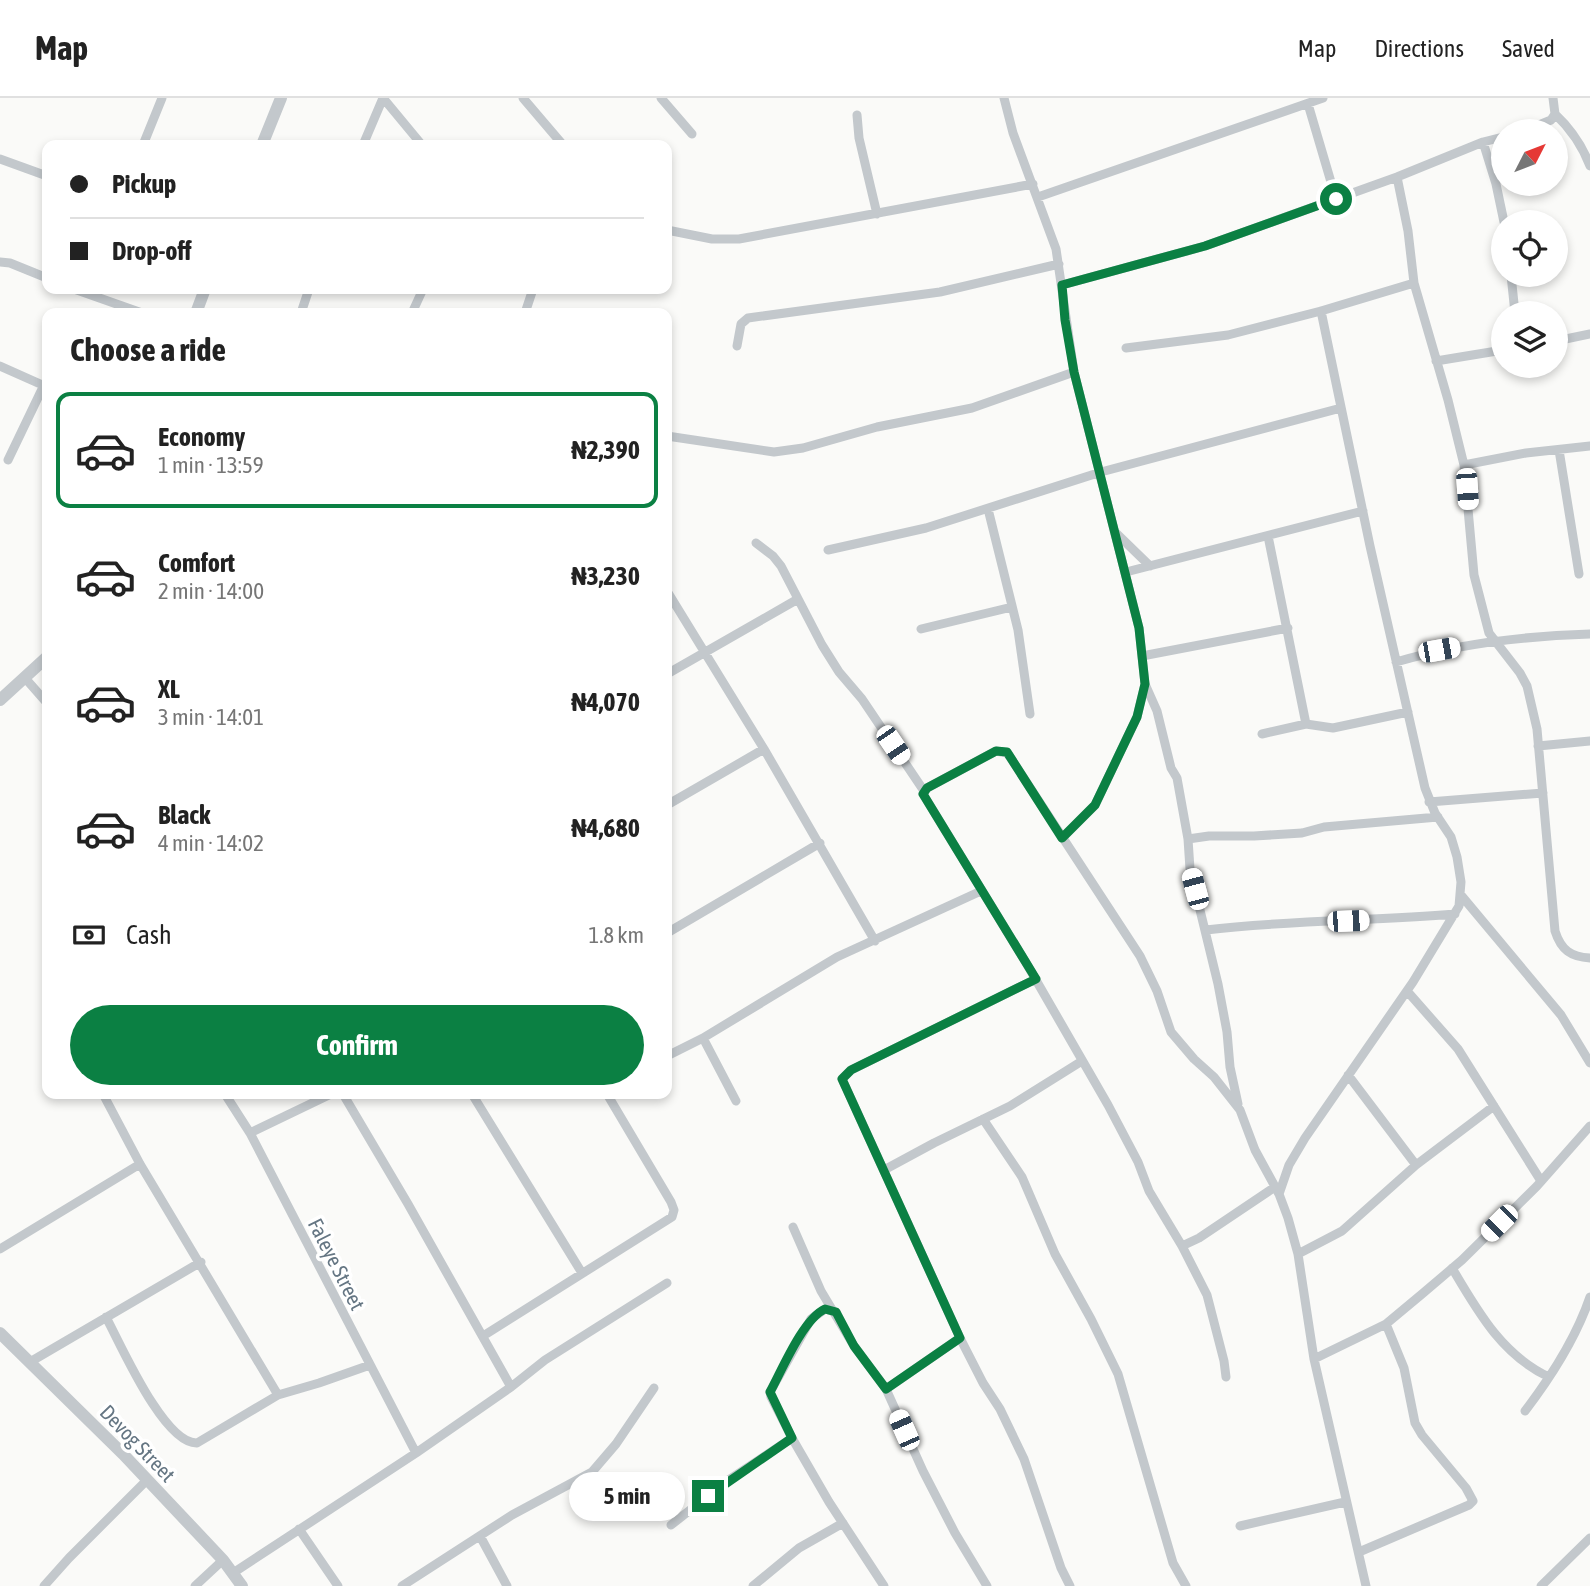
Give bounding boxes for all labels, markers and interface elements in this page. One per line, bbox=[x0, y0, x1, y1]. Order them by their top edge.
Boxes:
text: Map bbox=[35, 29, 88, 67]
text: Map bbox=[1298, 35, 1336, 62]
text: Directions bbox=[1374, 35, 1464, 62]
text: Saved bbox=[1502, 35, 1555, 62]
north arrow bbox=[1491, 119, 1568, 196]
map controls bbox=[1491, 119, 1568, 378]
text: Pickup bbox=[112, 169, 176, 199]
route start bbox=[1320, 183, 1352, 215]
button: locate bbox=[1491, 210, 1568, 287]
text: Drop-off bbox=[112, 236, 192, 266]
button: layers bbox=[1491, 301, 1568, 378]
text: Choose a ride bbox=[70, 331, 226, 368]
icon: car bbox=[74, 419, 137, 482]
text: Economy bbox=[158, 422, 245, 452]
text: ₦2,390 bbox=[571, 435, 640, 465]
text: 1 min · 13:59 bbox=[158, 452, 264, 478]
car bbox=[1456, 467, 1479, 511]
icon: car bbox=[74, 545, 137, 608]
text: Comfort bbox=[158, 548, 235, 578]
text: ₦3,230 bbox=[571, 561, 640, 591]
text: 2 min · 14:00 bbox=[158, 578, 264, 604]
car bbox=[1417, 636, 1462, 664]
icon: car bbox=[74, 671, 137, 734]
text: XL bbox=[158, 674, 180, 704]
text: ₦4,070 bbox=[571, 687, 640, 717]
text: 3 min · 14:01 bbox=[158, 704, 264, 730]
car bbox=[873, 722, 914, 768]
icon: car bbox=[74, 797, 137, 860]
text: Black bbox=[158, 800, 210, 830]
text: ₦4,680 bbox=[571, 813, 640, 843]
text: 4 min · 14:02 bbox=[158, 830, 264, 856]
car bbox=[1180, 866, 1211, 912]
car bbox=[1327, 910, 1370, 932]
icon: cash bbox=[70, 916, 108, 954]
text: Cash bbox=[126, 920, 172, 950]
text: 1.8 km bbox=[588, 922, 644, 948]
button: Confirm bbox=[70, 1005, 644, 1085]
car bbox=[1477, 1201, 1522, 1245]
street label: Faleye Street bbox=[304, 1214, 370, 1314]
street label: Devog Street bbox=[96, 1400, 180, 1486]
car bbox=[886, 1407, 923, 1453]
callout: 5 min bbox=[568, 1472, 684, 1520]
route end bbox=[692, 1480, 724, 1512]
text: 5 min bbox=[604, 1483, 650, 1509]

